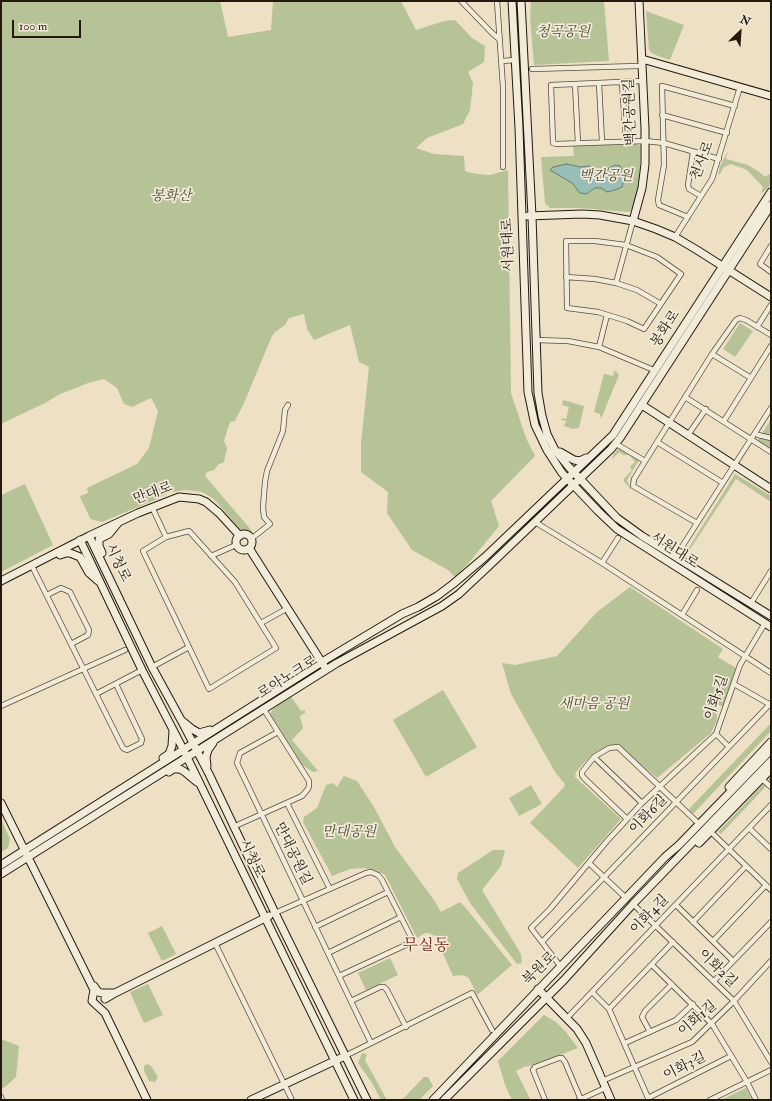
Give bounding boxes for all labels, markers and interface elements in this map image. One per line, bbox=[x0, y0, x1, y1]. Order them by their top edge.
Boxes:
scale bar bbox=[14, 12, 83, 38]
north arrow bbox=[720, 12, 760, 52]
text: N bbox=[738, 13, 752, 29]
text: 100 m bbox=[19, 19, 47, 34]
park label: 청곡공원 bbox=[536, 25, 590, 41]
street label: 백간공원길 bbox=[621, 78, 641, 146]
street label: 천사로 bbox=[688, 139, 718, 183]
park label: 백간공원 bbox=[579, 169, 633, 185]
park label: 봉화산 bbox=[151, 189, 191, 205]
street label: 서원대로 bbox=[500, 218, 518, 272]
street label: 봉화로 bbox=[648, 307, 684, 351]
street label: 만대로 bbox=[131, 479, 175, 509]
street label: 서원대로 bbox=[647, 529, 701, 573]
street label: 시청로 bbox=[101, 541, 133, 585]
street label: 로아노크로 bbox=[255, 653, 321, 703]
street label: 이화5길 bbox=[701, 673, 733, 723]
park label: 새마음 공원 bbox=[559, 697, 629, 713]
street label: 이화6길 bbox=[626, 792, 672, 838]
street label: 만대공원길 bbox=[270, 820, 314, 888]
park label: 만대공원 bbox=[322, 825, 376, 841]
street label: 시청로 bbox=[235, 837, 267, 881]
street label: 이화4길 bbox=[627, 892, 673, 938]
district label: 무실동 bbox=[403, 937, 449, 957]
street label: 이화2길 bbox=[694, 946, 740, 992]
street label: 북원로 bbox=[520, 949, 560, 989]
street label: 이화1길 bbox=[675, 998, 721, 1040]
street label: 이화3길 bbox=[661, 1049, 709, 1085]

